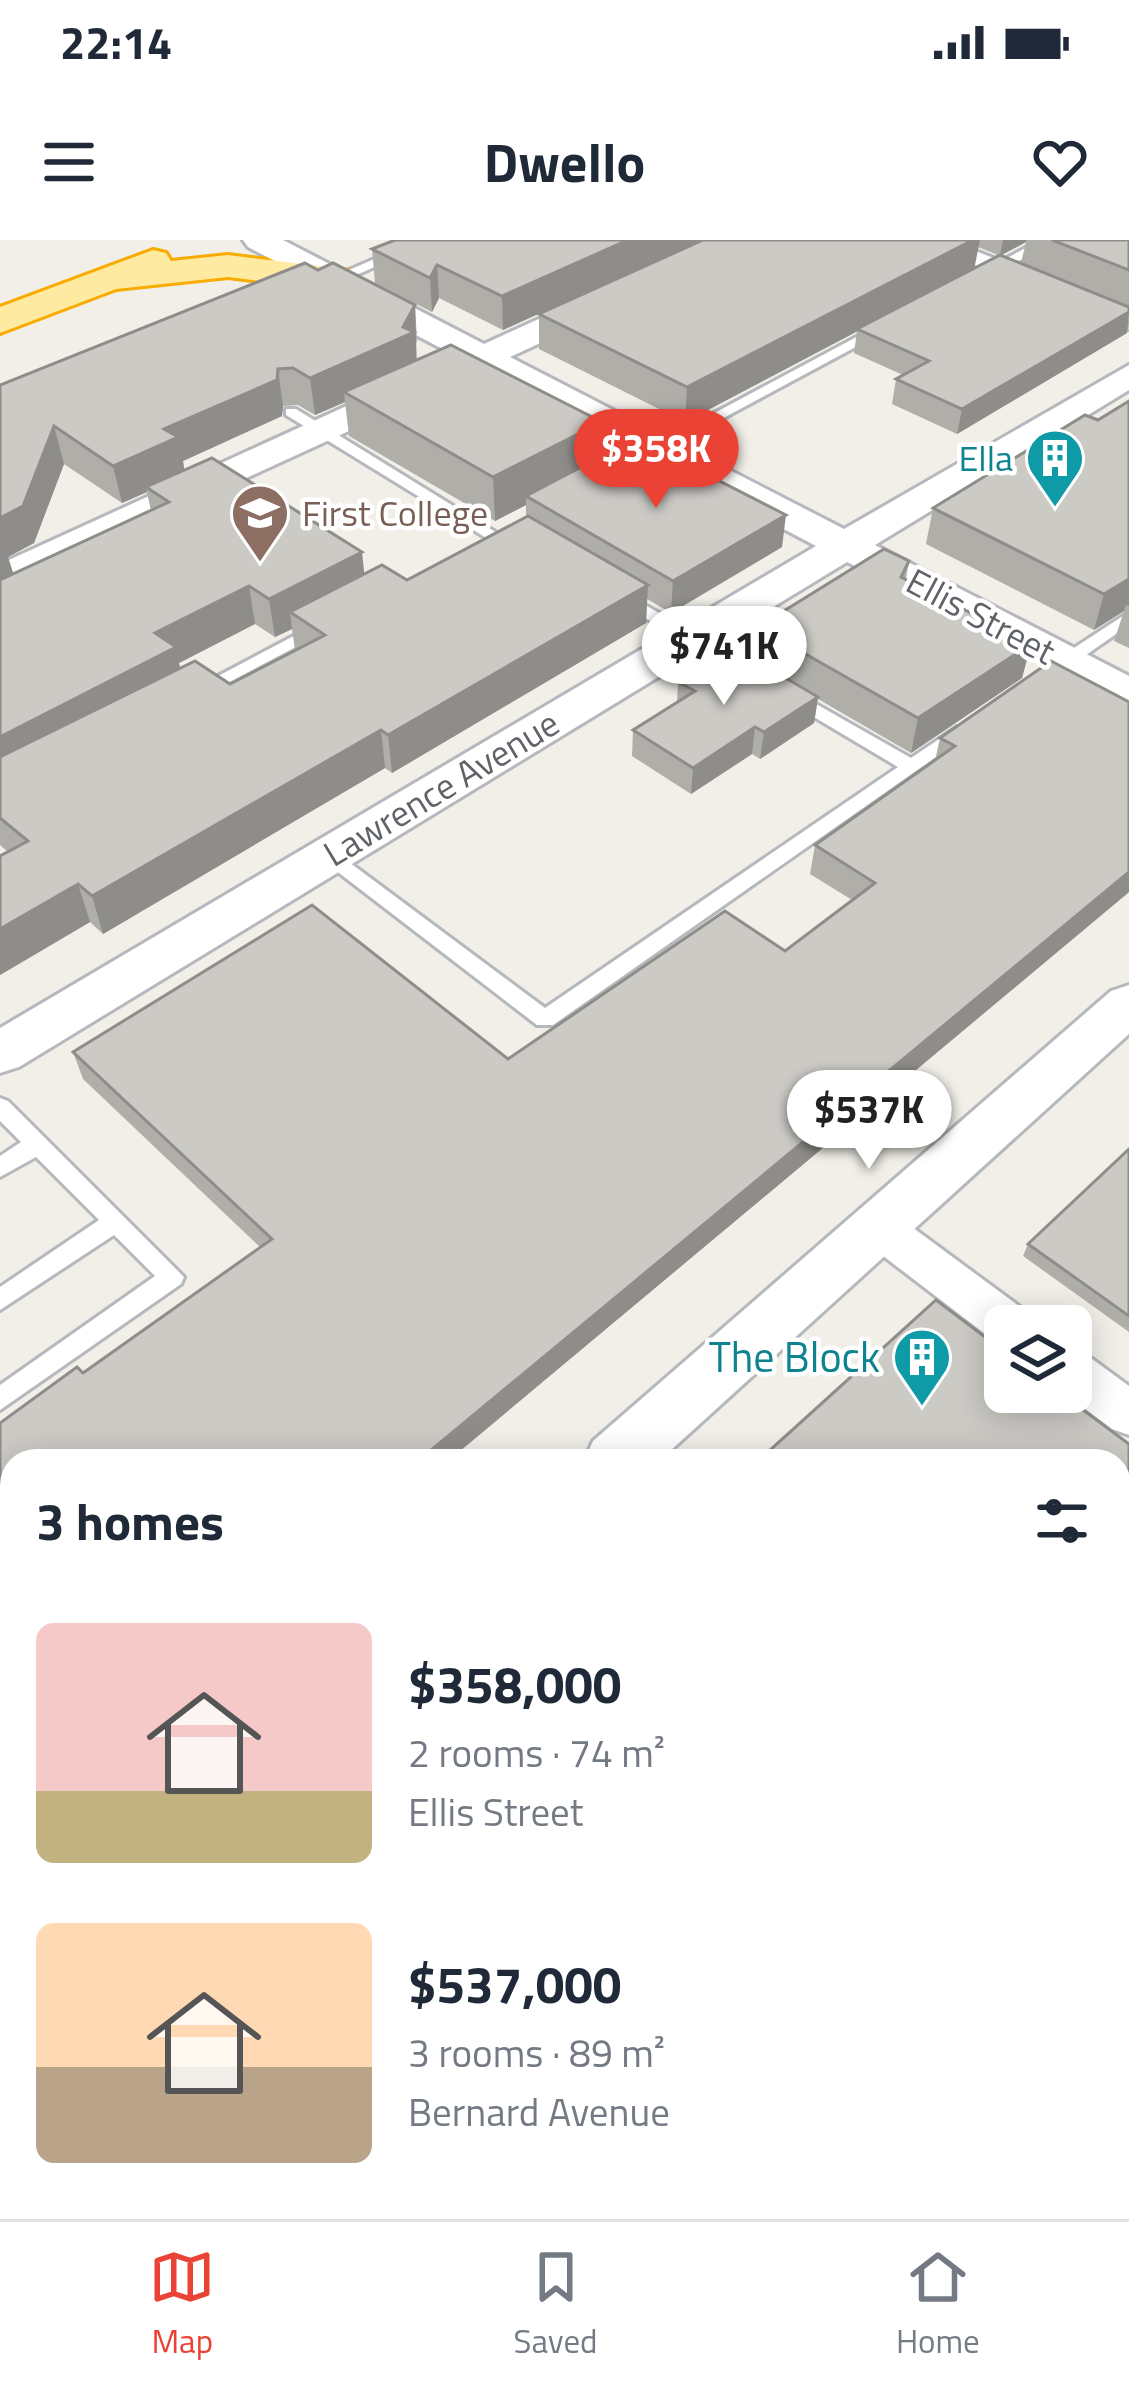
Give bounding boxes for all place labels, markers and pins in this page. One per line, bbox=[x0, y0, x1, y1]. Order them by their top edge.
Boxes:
pin: $358K bbox=[572, 409, 740, 511]
building icon: Ella bbox=[1024, 427, 1086, 509]
place label: Ella bbox=[958, 430, 1013, 485]
school or university icon: First College bbox=[229, 482, 291, 564]
place label: First College bbox=[302, 485, 488, 540]
pin: $741K bbox=[640, 606, 808, 708]
pin: $537K bbox=[785, 1070, 953, 1172]
place label: The Block bbox=[709, 1324, 880, 1388]
building icon: The Block bbox=[891, 1326, 953, 1408]

